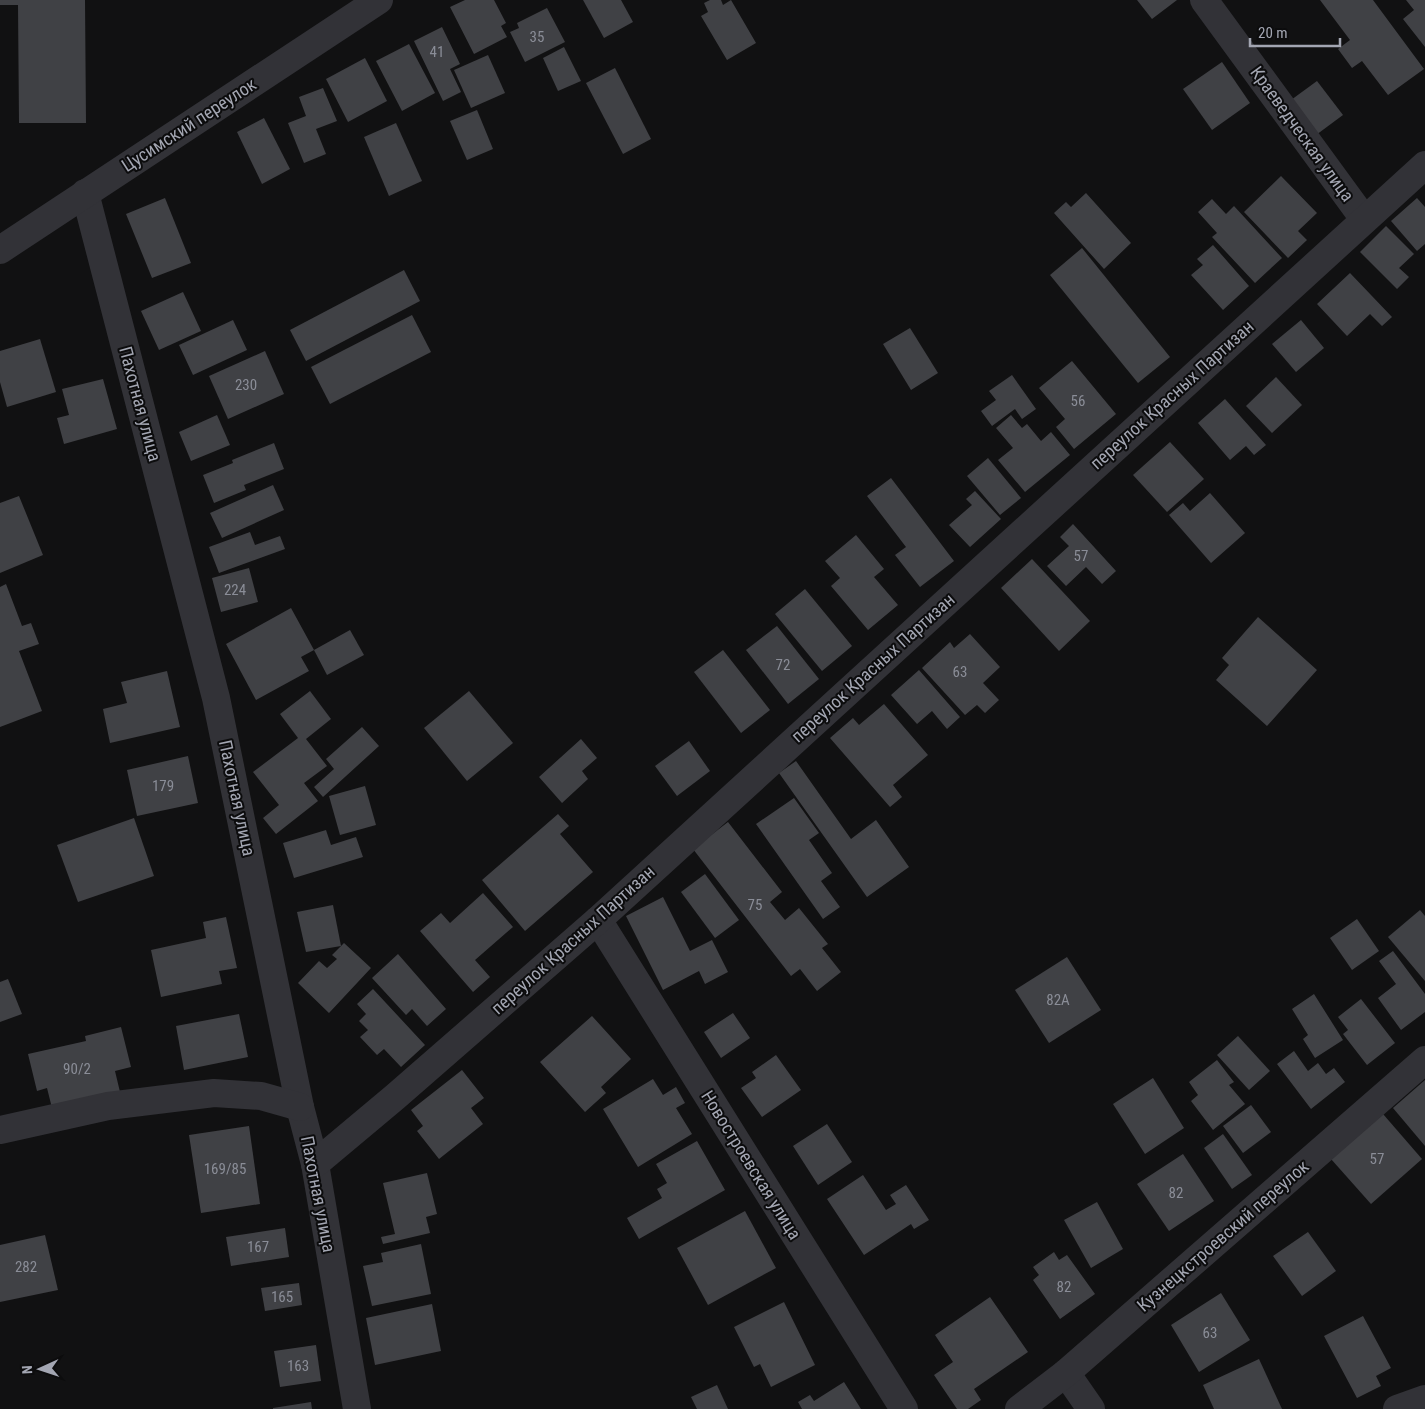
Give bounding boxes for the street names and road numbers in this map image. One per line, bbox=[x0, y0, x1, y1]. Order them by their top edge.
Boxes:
street label: Краеведческая улица bbox=[1246, 62, 1358, 205]
street label: Цусимский переулок bbox=[117, 73, 260, 176]
street label: переулок Красных Партизан bbox=[1086, 316, 1258, 474]
street label: Пахотная улица bbox=[115, 344, 166, 464]
street label: переулок Красных Партизан bbox=[787, 589, 959, 747]
street label: Пахотная улица bbox=[215, 738, 260, 858]
street label: переулок Красных Партизан bbox=[487, 861, 659, 1019]
street label: Новостроевская улица bbox=[697, 1086, 806, 1243]
street label: Пахотная улица bbox=[297, 1134, 340, 1254]
street label: Кузнецкстроевский переулок bbox=[1133, 1155, 1313, 1316]

